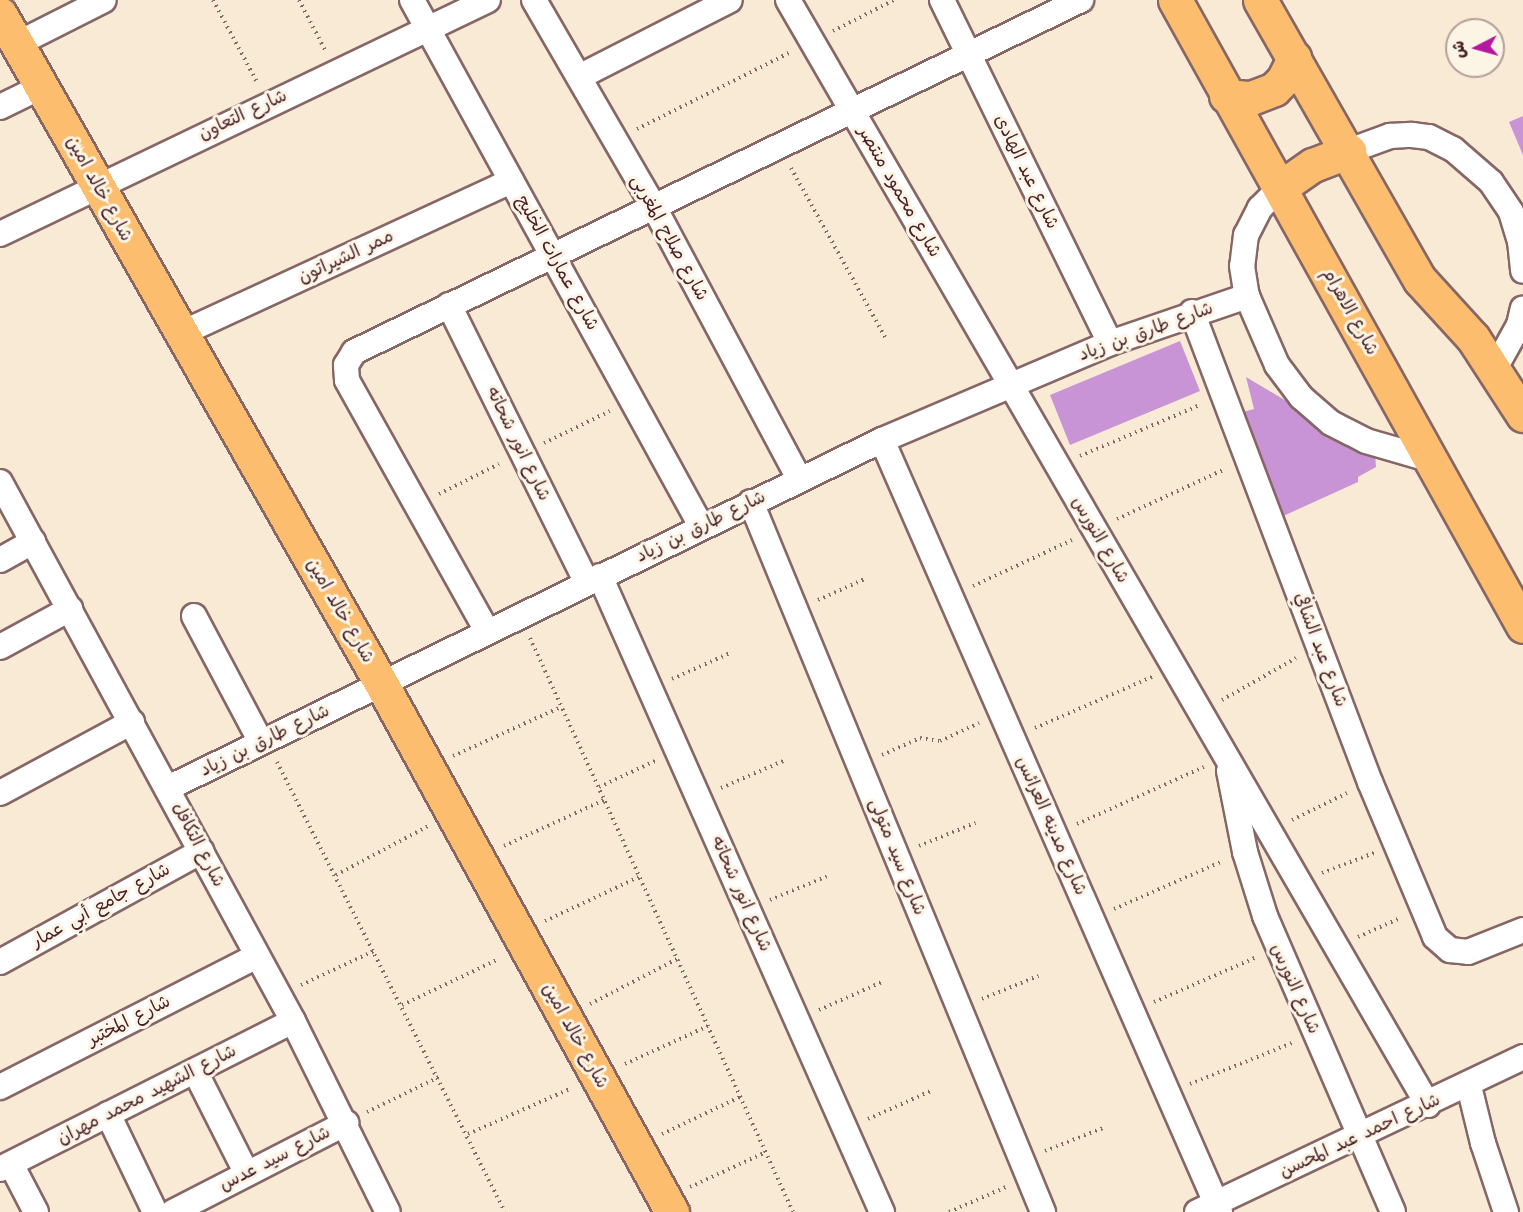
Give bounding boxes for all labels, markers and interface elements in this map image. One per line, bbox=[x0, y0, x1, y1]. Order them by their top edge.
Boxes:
north arrow bbox=[1445, 18, 1505, 78]
text: ش bbox=[1447, 40, 1471, 60]
street label: شارع التعاون bbox=[195, 85, 291, 145]
street label: شارع عبد الهادى bbox=[989, 111, 1063, 233]
street label: شارع محمود منتصر bbox=[853, 123, 945, 261]
street label: شارع خالد امين bbox=[61, 133, 137, 245]
street label: شارع صلاح المغربى bbox=[626, 171, 712, 305]
street label: شارع عمارات الخليج bbox=[511, 192, 603, 334]
street label: ممر الشيراتون bbox=[295, 226, 397, 288]
street label: شارع الاهرام bbox=[1317, 265, 1383, 359]
street label: شارع طارق بن زياد bbox=[1076, 298, 1216, 366]
street label: شارع انور شحاته bbox=[481, 383, 555, 505]
street label: شارع طارق بن زياد bbox=[633, 486, 769, 568]
street label: شارع النورس bbox=[1067, 493, 1133, 587]
street label: شارع خالد امين bbox=[301, 555, 379, 667]
street label: شارع عبد الشافي bbox=[1288, 590, 1352, 710]
street label: شارع طارق بن زياد bbox=[197, 700, 333, 782]
street label: شارع مدينه العرائس bbox=[1011, 753, 1091, 899]
street label: شارع سيد متولى bbox=[864, 795, 930, 919]
street label: شارع التكافل bbox=[167, 799, 229, 891]
street label: شارع انور شحاته bbox=[706, 833, 776, 955]
street label: شارع جامع أبي عمار bbox=[28, 859, 174, 953]
street label: شارع النورس bbox=[1266, 941, 1324, 1037]
street label: شارع خالد امين bbox=[537, 980, 613, 1092]
street label: شارع المختبر bbox=[84, 991, 174, 1051]
street label: شارع الشهيد محمد مهران bbox=[54, 1040, 240, 1150]
street label: شارع احمد عبد المحسن bbox=[1276, 1089, 1444, 1183]
street label: شارع سيد عدس bbox=[216, 1122, 334, 1196]

